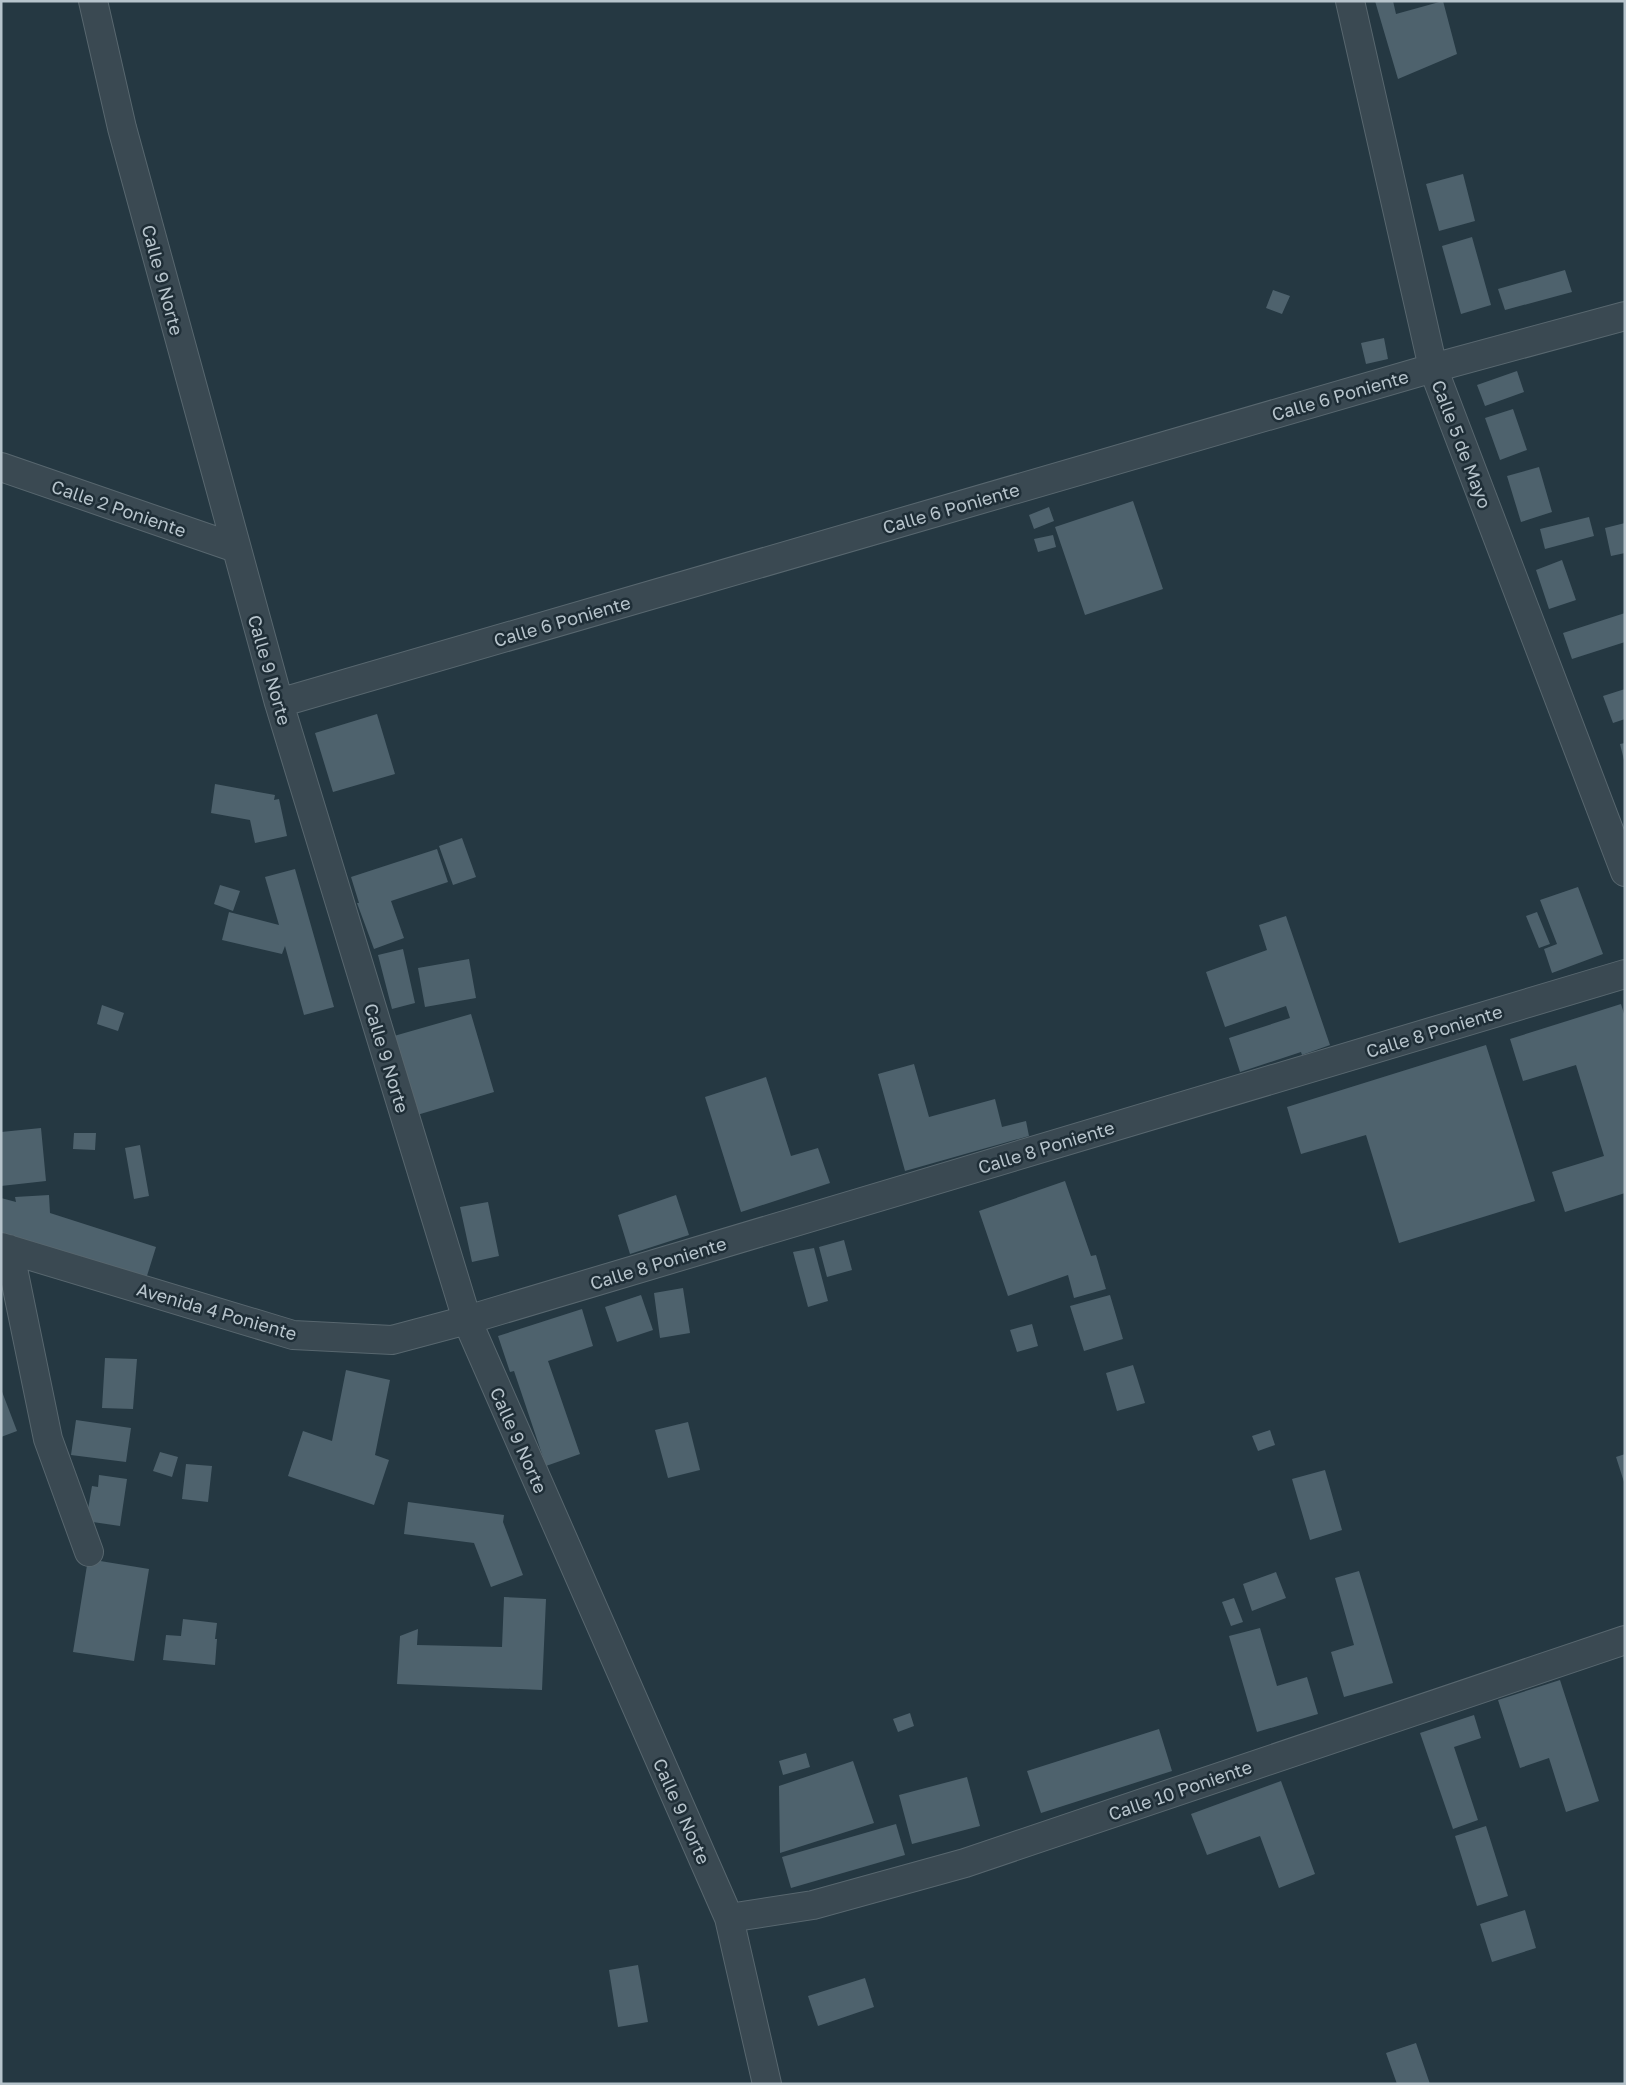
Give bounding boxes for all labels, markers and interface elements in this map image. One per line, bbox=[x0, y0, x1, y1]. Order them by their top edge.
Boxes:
street label: Calle 9 Norte bbox=[138, 222, 188, 338]
street label: Calle 6 Poniente bbox=[1269, 365, 1411, 425]
street label: Calle 5 de Mayo bbox=[1427, 377, 1497, 511]
street label: Calle 2 Poniente bbox=[49, 475, 189, 541]
street label: Calle 6 Poniente bbox=[880, 478, 1022, 538]
street label: Calle 6 Poniente bbox=[491, 591, 633, 651]
street label: Calle 9 Norte bbox=[244, 612, 296, 728]
street label: Calle 9 Norte bbox=[360, 1000, 414, 1116]
street label: Calle 8 Poniente bbox=[1363, 1000, 1505, 1062]
street label: Calle 8 Poniente bbox=[975, 1116, 1117, 1178]
street label: Calle 8 Poniente bbox=[587, 1232, 729, 1294]
street label: Avenida 4 Poniente bbox=[134, 1278, 300, 1344]
street label: Calle 9 Norte bbox=[486, 1384, 552, 1496]
street label: Calle 9 Norte bbox=[649, 1755, 715, 1867]
street label: Calle 10 Poniente bbox=[1105, 1755, 1255, 1825]

